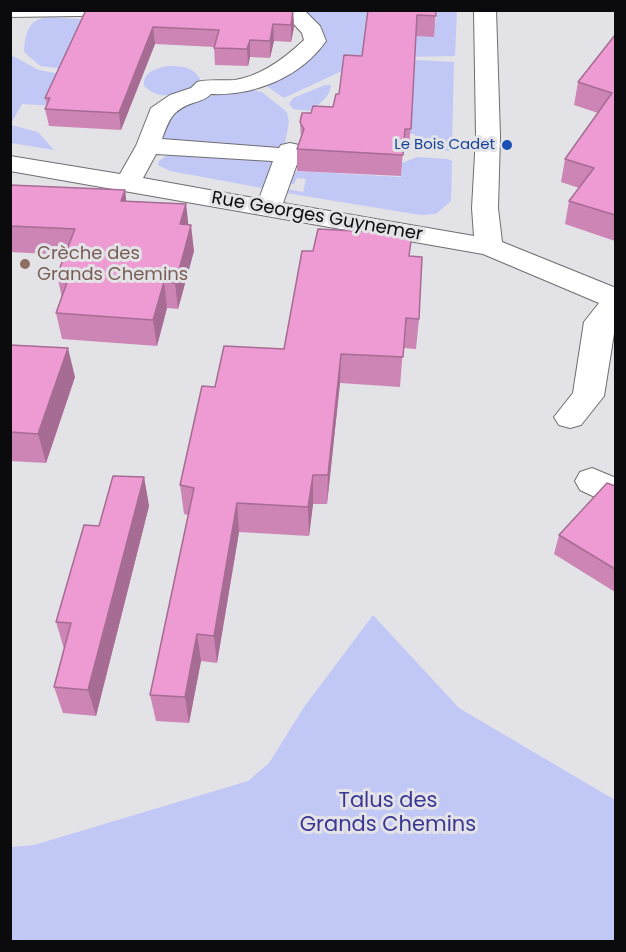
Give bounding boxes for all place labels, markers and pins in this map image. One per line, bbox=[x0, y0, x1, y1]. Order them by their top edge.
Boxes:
place label: Le Bois Cadet bbox=[394, 136, 495, 154]
marker: Le Bois Cadet bbox=[500, 138, 514, 152]
place label: Crèche des Grands Chemins bbox=[37, 243, 188, 286]
marker: Crèche des Grands Chemins bbox=[18, 257, 32, 271]

